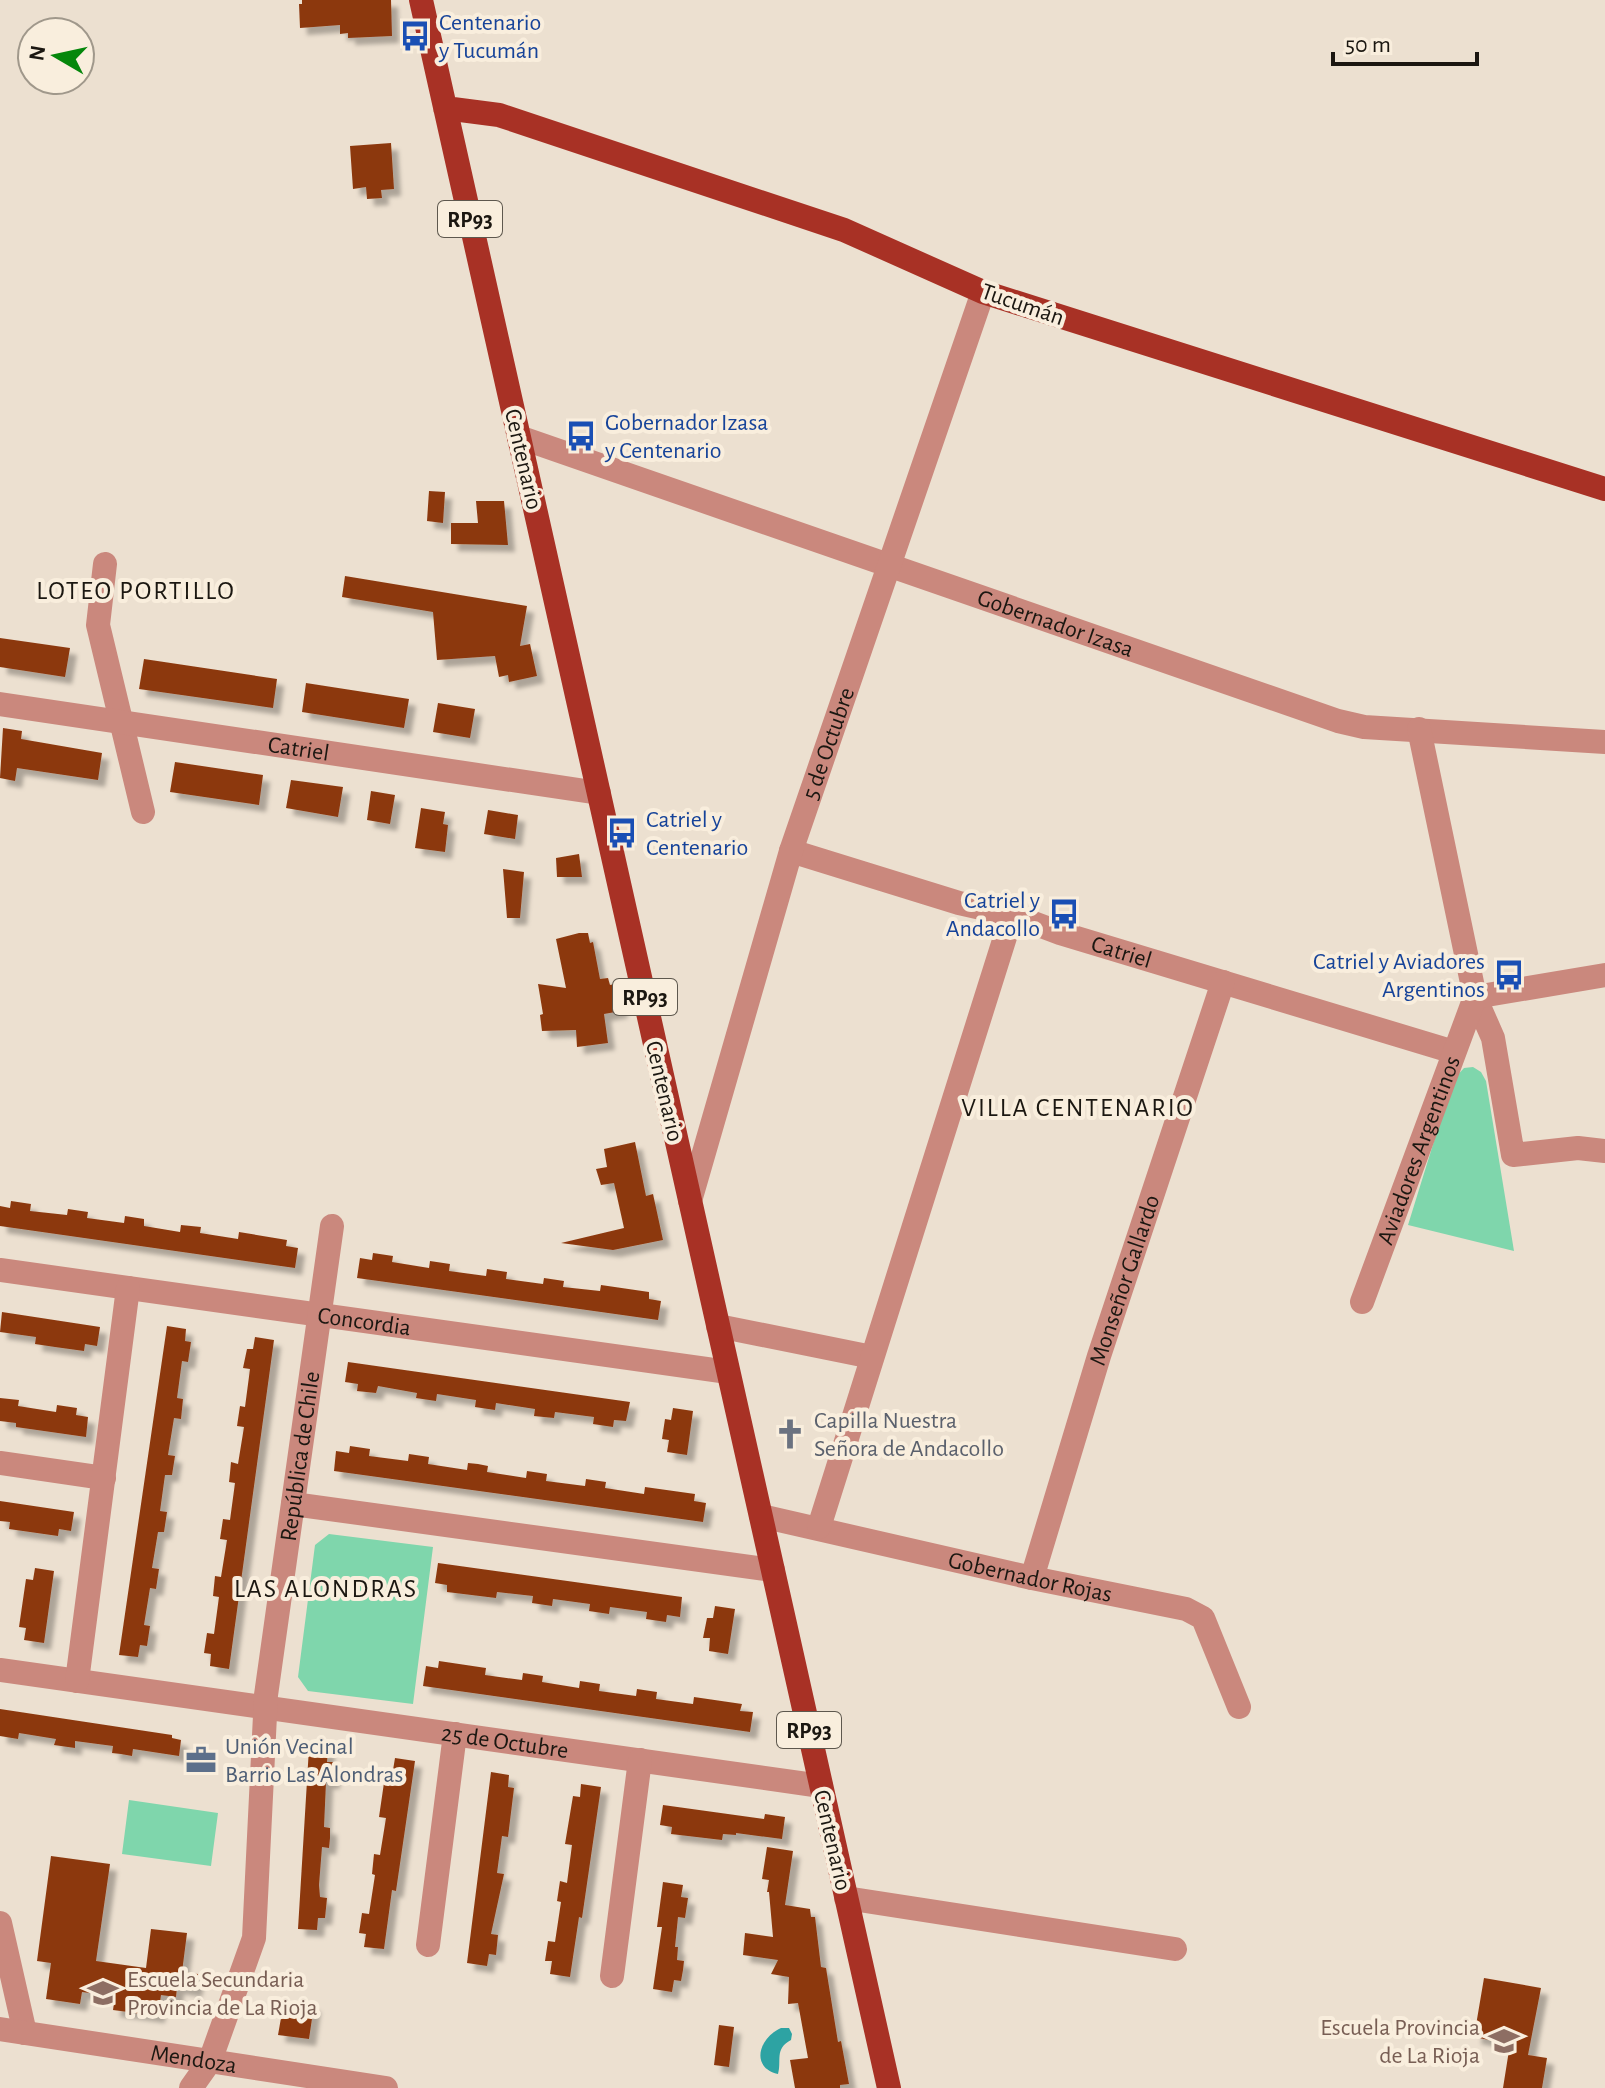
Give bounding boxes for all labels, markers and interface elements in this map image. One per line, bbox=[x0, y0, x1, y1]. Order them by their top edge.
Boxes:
place label: Centenario y Tucumán bbox=[438, 11, 541, 63]
north arrow bbox=[16, 16, 96, 96]
scale bar bbox=[1333, 16, 1477, 66]
bus stop icon: Centenario y Tucumán bbox=[398, 19, 432, 53]
text: 50 m bbox=[1345, 33, 1391, 57]
text: N bbox=[25, 44, 49, 62]
road number: RP93 bbox=[438, 201, 502, 237]
street label: Tucumán bbox=[978, 280, 1067, 330]
street label: Centenario bbox=[500, 407, 546, 512]
place label: Gobernador Izasa y Centenario bbox=[604, 411, 768, 463]
bus stop icon: Gobernador Izasa y Centenario bbox=[564, 419, 598, 453]
district label: LOTEO PORTILLO bbox=[36, 578, 236, 604]
street label: Gobernador Izasa bbox=[974, 586, 1136, 662]
street label: 5 de Octubre bbox=[799, 685, 859, 803]
street label: Catriel bbox=[266, 733, 331, 766]
place label: Catriel y Centenario bbox=[646, 808, 748, 860]
bus stop icon: Catriel y Centenario bbox=[605, 816, 639, 850]
place label: Catriel y Andacollo bbox=[946, 889, 1040, 941]
bus stop icon: Catriel y Andacollo bbox=[1047, 897, 1081, 931]
street label: Catriel bbox=[1088, 932, 1155, 973]
place label: Catriel y Aviadores Argentinos bbox=[1313, 950, 1485, 1002]
bus stop icon: Catriel y Aviadores Argentinos bbox=[1492, 958, 1526, 992]
road number: RP93 bbox=[613, 979, 677, 1015]
street label: Centenario bbox=[641, 1039, 687, 1144]
street label: Aviadores Argentinos bbox=[1373, 1053, 1465, 1248]
district label: VILLA CENTENARIO bbox=[961, 1095, 1195, 1121]
street label: Monseñor Gallardo bbox=[1086, 1192, 1165, 1369]
street label: Concordia bbox=[316, 1304, 412, 1340]
street label: República de Chile bbox=[277, 1370, 324, 1543]
place label: Capilla Nuestra Señora de Andacollo bbox=[814, 1409, 1004, 1461]
church icon: Capilla Nuestra Señora de Andacollo bbox=[773, 1417, 807, 1451]
street label: Gobernador Rojas bbox=[946, 1548, 1114, 1607]
district label: LAS ALONDRAS bbox=[234, 1576, 418, 1602]
road number: RP93 bbox=[777, 1712, 841, 1748]
street label: 25 de Octubre bbox=[440, 1722, 570, 1763]
place label: Unión Vecinal Barrio Las Alondras bbox=[225, 1735, 403, 1787]
office icon: Unión Vecinal Barrio Las Alondras bbox=[184, 1743, 218, 1777]
street label: Centenario bbox=[809, 1788, 855, 1893]
place label: Escuela Secundaria Provincia de La Rioja bbox=[127, 1968, 318, 2020]
school or university icon: Escuela Secundaria Provincia de La Rioja bbox=[86, 1976, 120, 2010]
place label: Escuela Provincia de La Rioja bbox=[1320, 2016, 1480, 2068]
school or university icon: Escuela Provincia de La Rioja bbox=[1487, 2024, 1521, 2058]
street label: Mendoza bbox=[149, 2041, 238, 2078]

